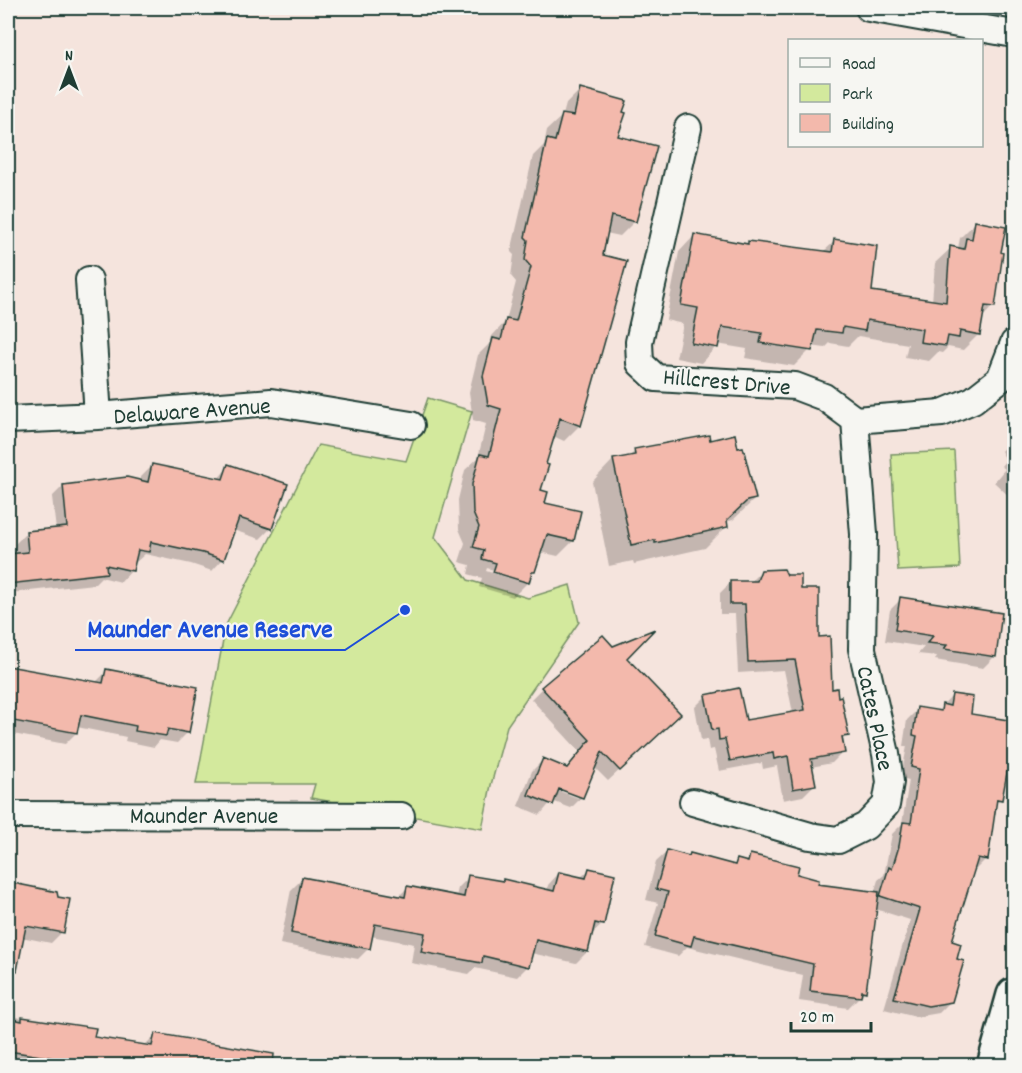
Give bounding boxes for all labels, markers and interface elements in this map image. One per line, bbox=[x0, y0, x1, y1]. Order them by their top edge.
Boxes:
north arrow bbox=[39, 39, 99, 99]
legend bbox=[788, 39, 983, 147]
text: N bbox=[65, 45, 73, 68]
text: Road bbox=[842, 53, 876, 78]
text: Park bbox=[842, 83, 873, 108]
text: Building bbox=[842, 113, 894, 138]
street label: Hillcrest Drive bbox=[662, 361, 792, 406]
street label: Delaware Avenue bbox=[113, 391, 272, 435]
callout: Maunder Avenue Reserve bbox=[75, 606, 345, 650]
text: Maunder Avenue Reserve bbox=[87, 613, 333, 650]
street label: Cates Place bbox=[845, 663, 901, 774]
street label: Maunder Avenue bbox=[130, 801, 278, 835]
scale bar bbox=[791, 995, 870, 1033]
text: 20 m bbox=[800, 1006, 834, 1031]

